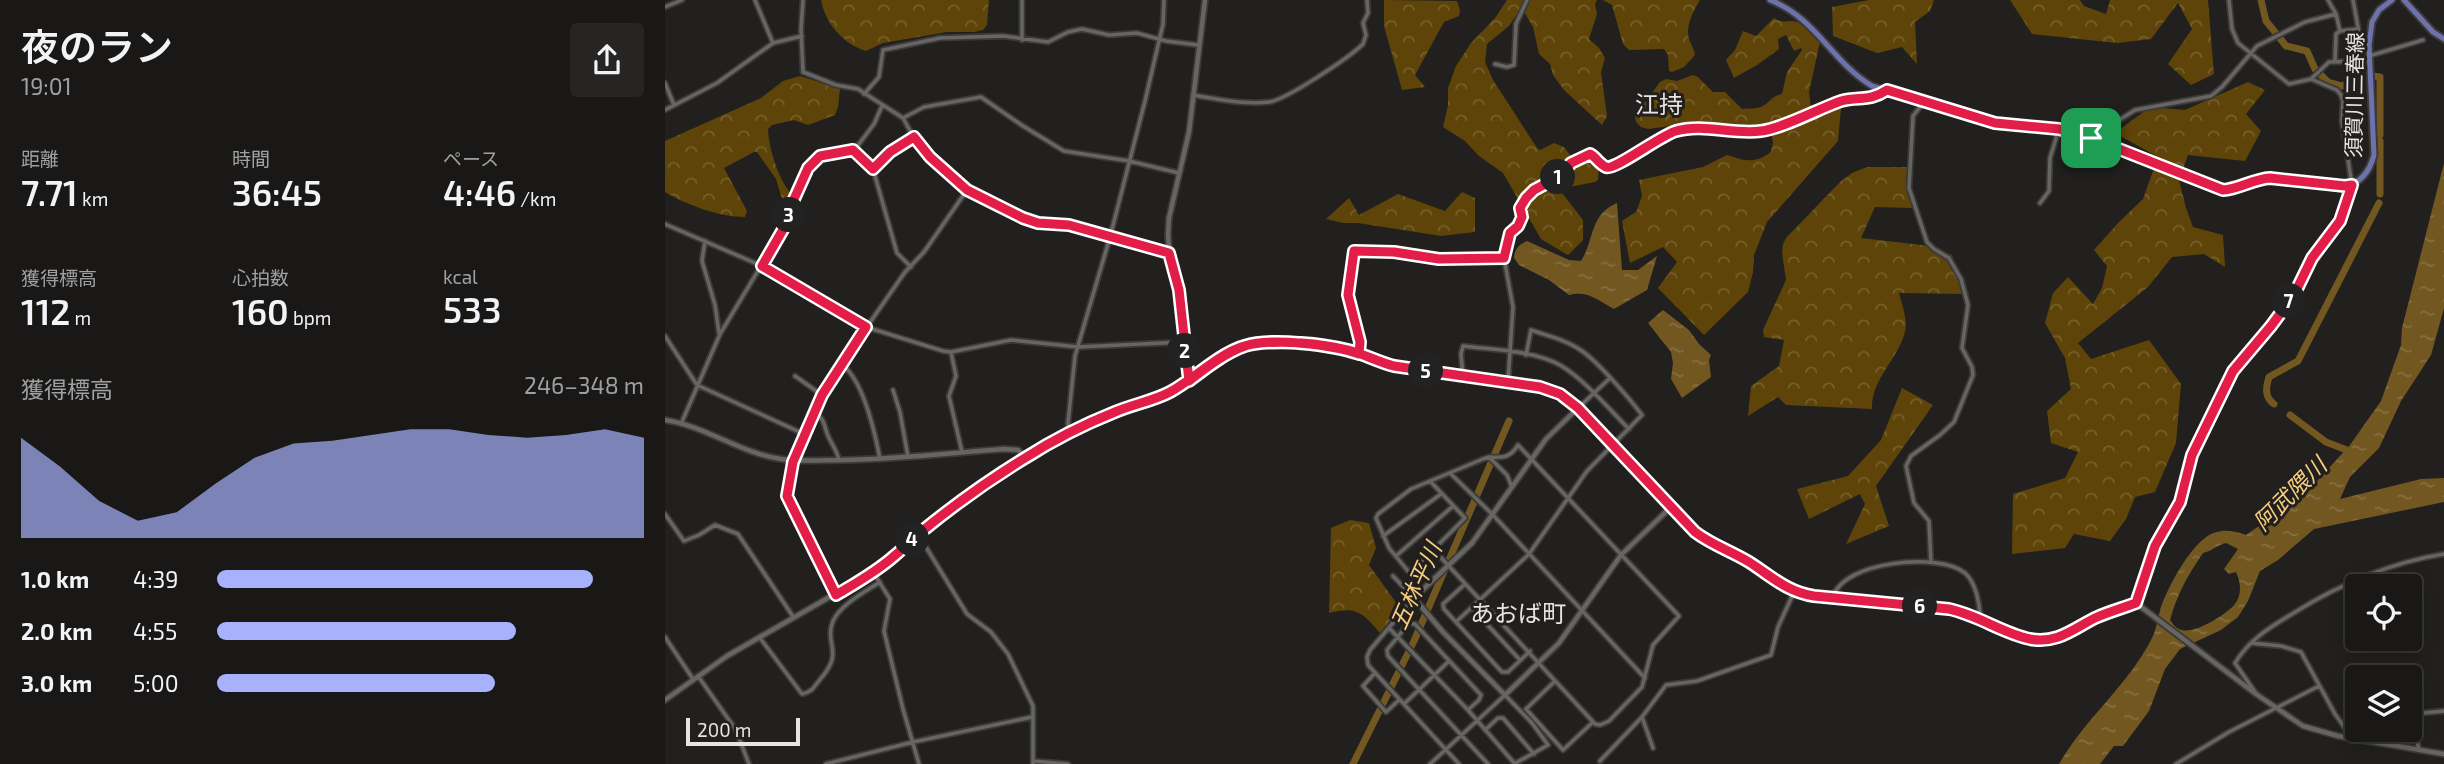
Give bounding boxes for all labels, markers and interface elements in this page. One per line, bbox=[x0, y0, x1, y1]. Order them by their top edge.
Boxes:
text: 夜のラン bbox=[21, 23, 173, 69]
button: share bbox=[570, 23, 644, 97]
street label: 須賀川三春線 bbox=[2340, 32, 2367, 158]
text: 19:01 bbox=[21, 72, 72, 100]
district label: 江持 bbox=[1635, 89, 1683, 118]
pin bbox=[2061, 108, 2121, 168]
icon: arrive bbox=[2072, 119, 2110, 157]
text: 距離 bbox=[21, 147, 59, 170]
text: 時間 bbox=[232, 147, 270, 170]
text: ペース bbox=[443, 147, 499, 170]
pin: 1 bbox=[1541, 160, 1575, 194]
text: 1 bbox=[1553, 165, 1562, 188]
text: 7.71 bbox=[21, 171, 78, 213]
text: 36:45 bbox=[232, 171, 322, 213]
text: 4:46 bbox=[443, 171, 516, 213]
text: km bbox=[78, 187, 108, 210]
text: /km bbox=[516, 187, 556, 210]
pin: 3 bbox=[771, 198, 807, 232]
text: 3 bbox=[783, 203, 794, 226]
text: kcal bbox=[443, 265, 478, 288]
text: 獲得標高 bbox=[21, 266, 97, 289]
text: 心拍数 bbox=[232, 266, 289, 289]
pin: 7 bbox=[2271, 284, 2307, 318]
text: 533 bbox=[443, 288, 501, 330]
text: 7 bbox=[2283, 289, 2294, 312]
text: 112 bbox=[21, 290, 70, 332]
text: 160 bbox=[232, 290, 289, 332]
text: m bbox=[70, 306, 91, 329]
text: bpm bbox=[289, 306, 331, 329]
pin: 2 bbox=[1168, 334, 1203, 368]
text: 2 bbox=[1179, 339, 1190, 362]
pin: 5 bbox=[1409, 354, 1443, 388]
text: 5 bbox=[1420, 359, 1431, 382]
text: 246–348 m bbox=[524, 371, 644, 399]
text: 獲得標高 bbox=[21, 375, 113, 403]
water label: 阿武隈川 bbox=[2247, 449, 2334, 536]
pin: 4 bbox=[895, 522, 929, 556]
text: 4 bbox=[905, 527, 918, 550]
water label: 五林平川 bbox=[1384, 535, 1448, 633]
text: 1.0 km bbox=[21, 565, 89, 593]
text: 4:39 bbox=[133, 565, 179, 593]
map controls bbox=[2345, 574, 2422, 742]
button: locate bbox=[2345, 574, 2422, 651]
pin: 6 bbox=[1903, 588, 1937, 624]
text: 6 bbox=[1914, 594, 1925, 617]
district label: あおば町 bbox=[1470, 598, 1566, 627]
text: 2.0 km bbox=[21, 617, 93, 645]
text: 4:55 bbox=[133, 617, 177, 645]
button: layers bbox=[2345, 665, 2422, 742]
text: 3.0 km bbox=[21, 669, 92, 697]
text: 5:00 bbox=[133, 669, 179, 697]
scale bar bbox=[686, 715, 800, 747]
text: 200 m bbox=[697, 718, 751, 741]

